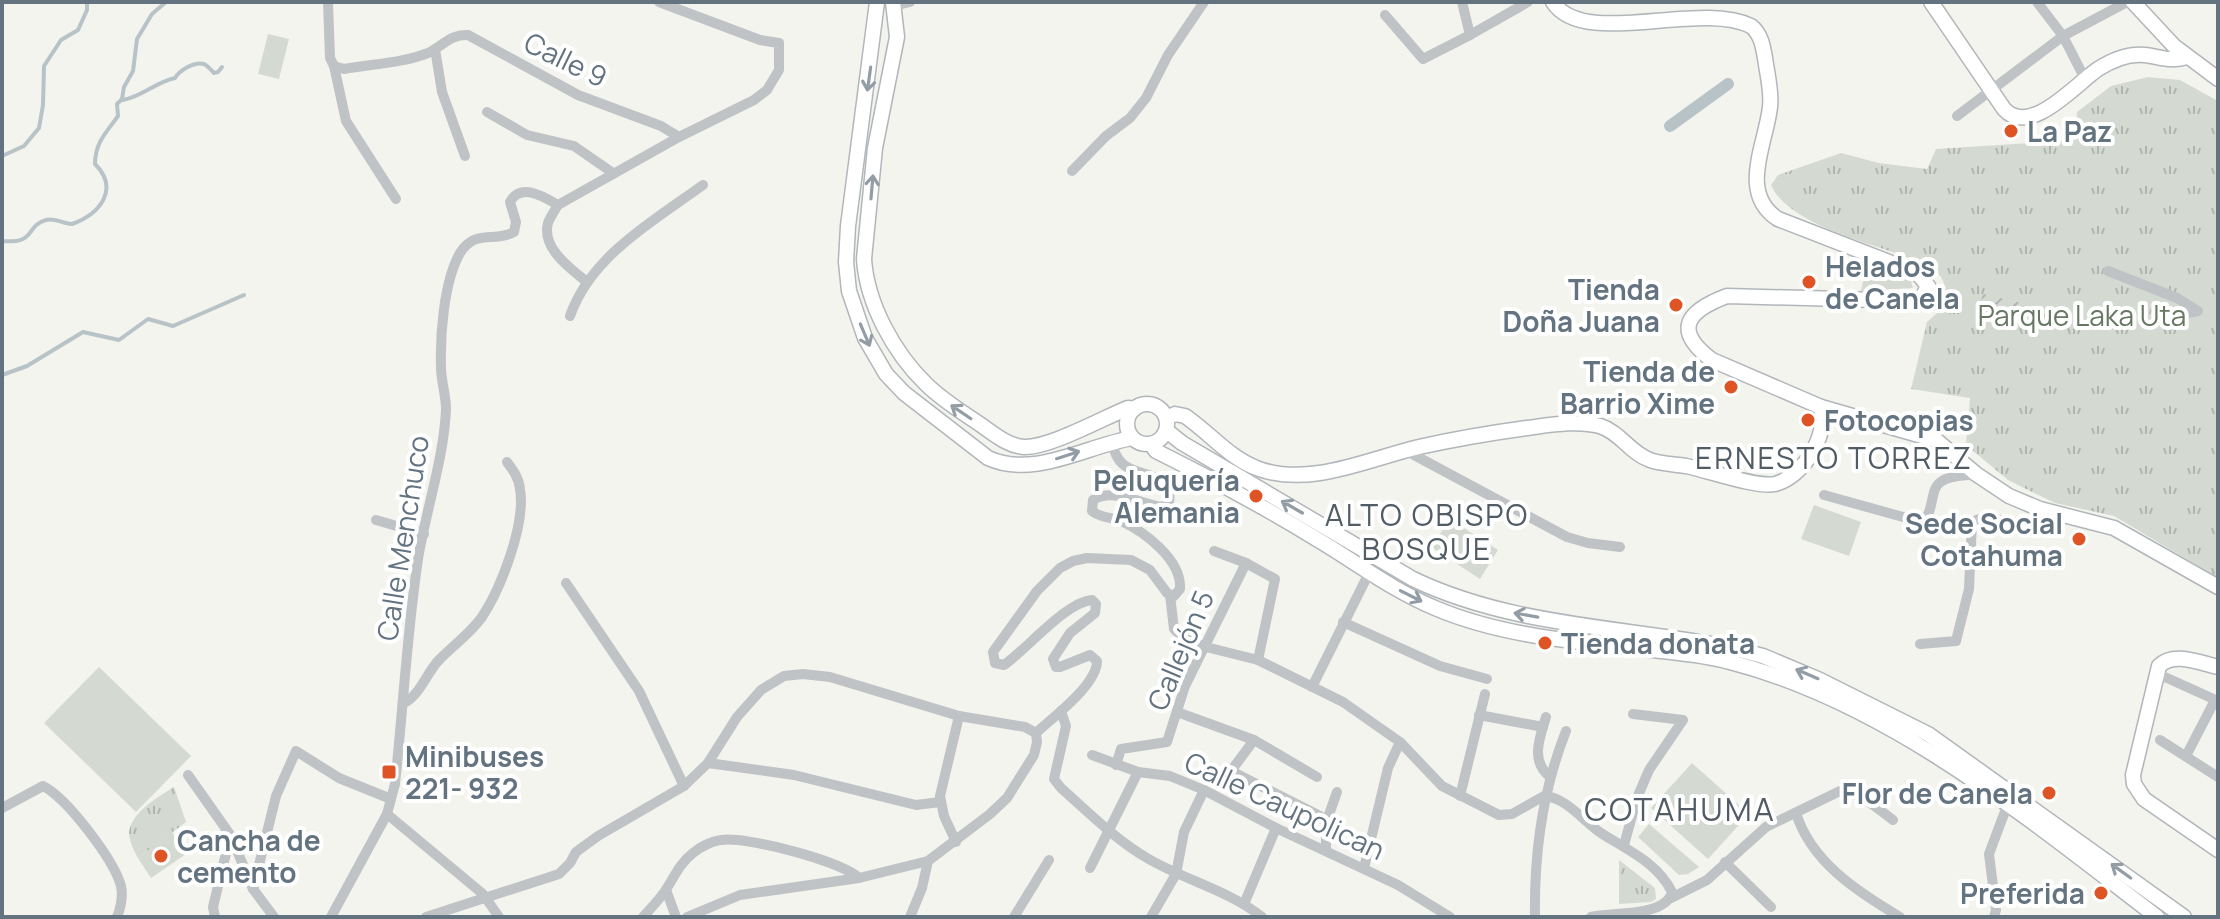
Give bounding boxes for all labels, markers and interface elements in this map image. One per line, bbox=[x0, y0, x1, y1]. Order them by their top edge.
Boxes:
street label: Calle 9 bbox=[518, 23, 614, 95]
one-way arrow bbox=[861, 66, 876, 92]
place label: La Paz bbox=[2027, 112, 2112, 150]
marker: La Paz bbox=[2002, 122, 2020, 140]
one-way arrow bbox=[864, 174, 879, 201]
place label: Helados de Canela bbox=[1825, 247, 1960, 317]
place label: Tienda Doña Juana bbox=[1503, 270, 1660, 340]
marker: Helados de Canela bbox=[1800, 273, 1818, 291]
marker: Tienda Doña Juana bbox=[1667, 296, 1685, 314]
park label: Parque Laka Uta bbox=[1978, 296, 2186, 334]
one-way arrow bbox=[858, 322, 873, 347]
place label: Tienda de Barrio Xime bbox=[1560, 352, 1715, 422]
marker: Tienda de Barrio Xime bbox=[1722, 378, 1740, 396]
place label: Fotocopias bbox=[1824, 401, 1974, 439]
one-way arrow bbox=[951, 404, 973, 420]
marker: Fotocopias bbox=[1799, 411, 1817, 429]
street label: Calle Menchuco bbox=[367, 433, 437, 643]
district label: ERNESTO TORREZ bbox=[1695, 437, 1973, 478]
one-way arrow bbox=[1054, 447, 1080, 462]
place label: Peluquería Alemania bbox=[1093, 461, 1240, 531]
marker: Peluquería Alemania bbox=[1247, 487, 1265, 505]
district label: ALTO OBISPO BOSQUE bbox=[1325, 494, 1529, 569]
one-way arrow bbox=[1281, 499, 1304, 515]
place label: Sede Social Cotahuma bbox=[1905, 504, 2063, 574]
marker: Sede Social Cotahuma bbox=[2070, 530, 2088, 548]
street label: Callejón 5 bbox=[1138, 584, 1222, 716]
one-way arrow bbox=[1399, 588, 1423, 604]
one-way arrow bbox=[1514, 606, 1539, 621]
place label: Tienda donata bbox=[1561, 624, 1755, 662]
marker: Tienda donata bbox=[1536, 634, 1554, 652]
one-way arrow bbox=[1795, 665, 1820, 680]
place label: Minibuses 221- 932 bbox=[405, 737, 544, 807]
street label: Calle Caupolican bbox=[1179, 742, 1391, 868]
marker: Minibuses 221- 932 bbox=[380, 763, 398, 781]
place label: Flor de Canela bbox=[1842, 774, 2033, 812]
marker: Flor de Canela bbox=[2040, 784, 2058, 802]
district label: COTAHUMA bbox=[1584, 787, 1776, 831]
place label: Cancha de cemento bbox=[177, 821, 321, 891]
marker: Cancha de cemento bbox=[152, 847, 170, 865]
one-way arrow bbox=[2111, 862, 2132, 879]
place label: Preferida bbox=[1960, 874, 2085, 912]
marker: Preferida bbox=[2092, 884, 2110, 902]

